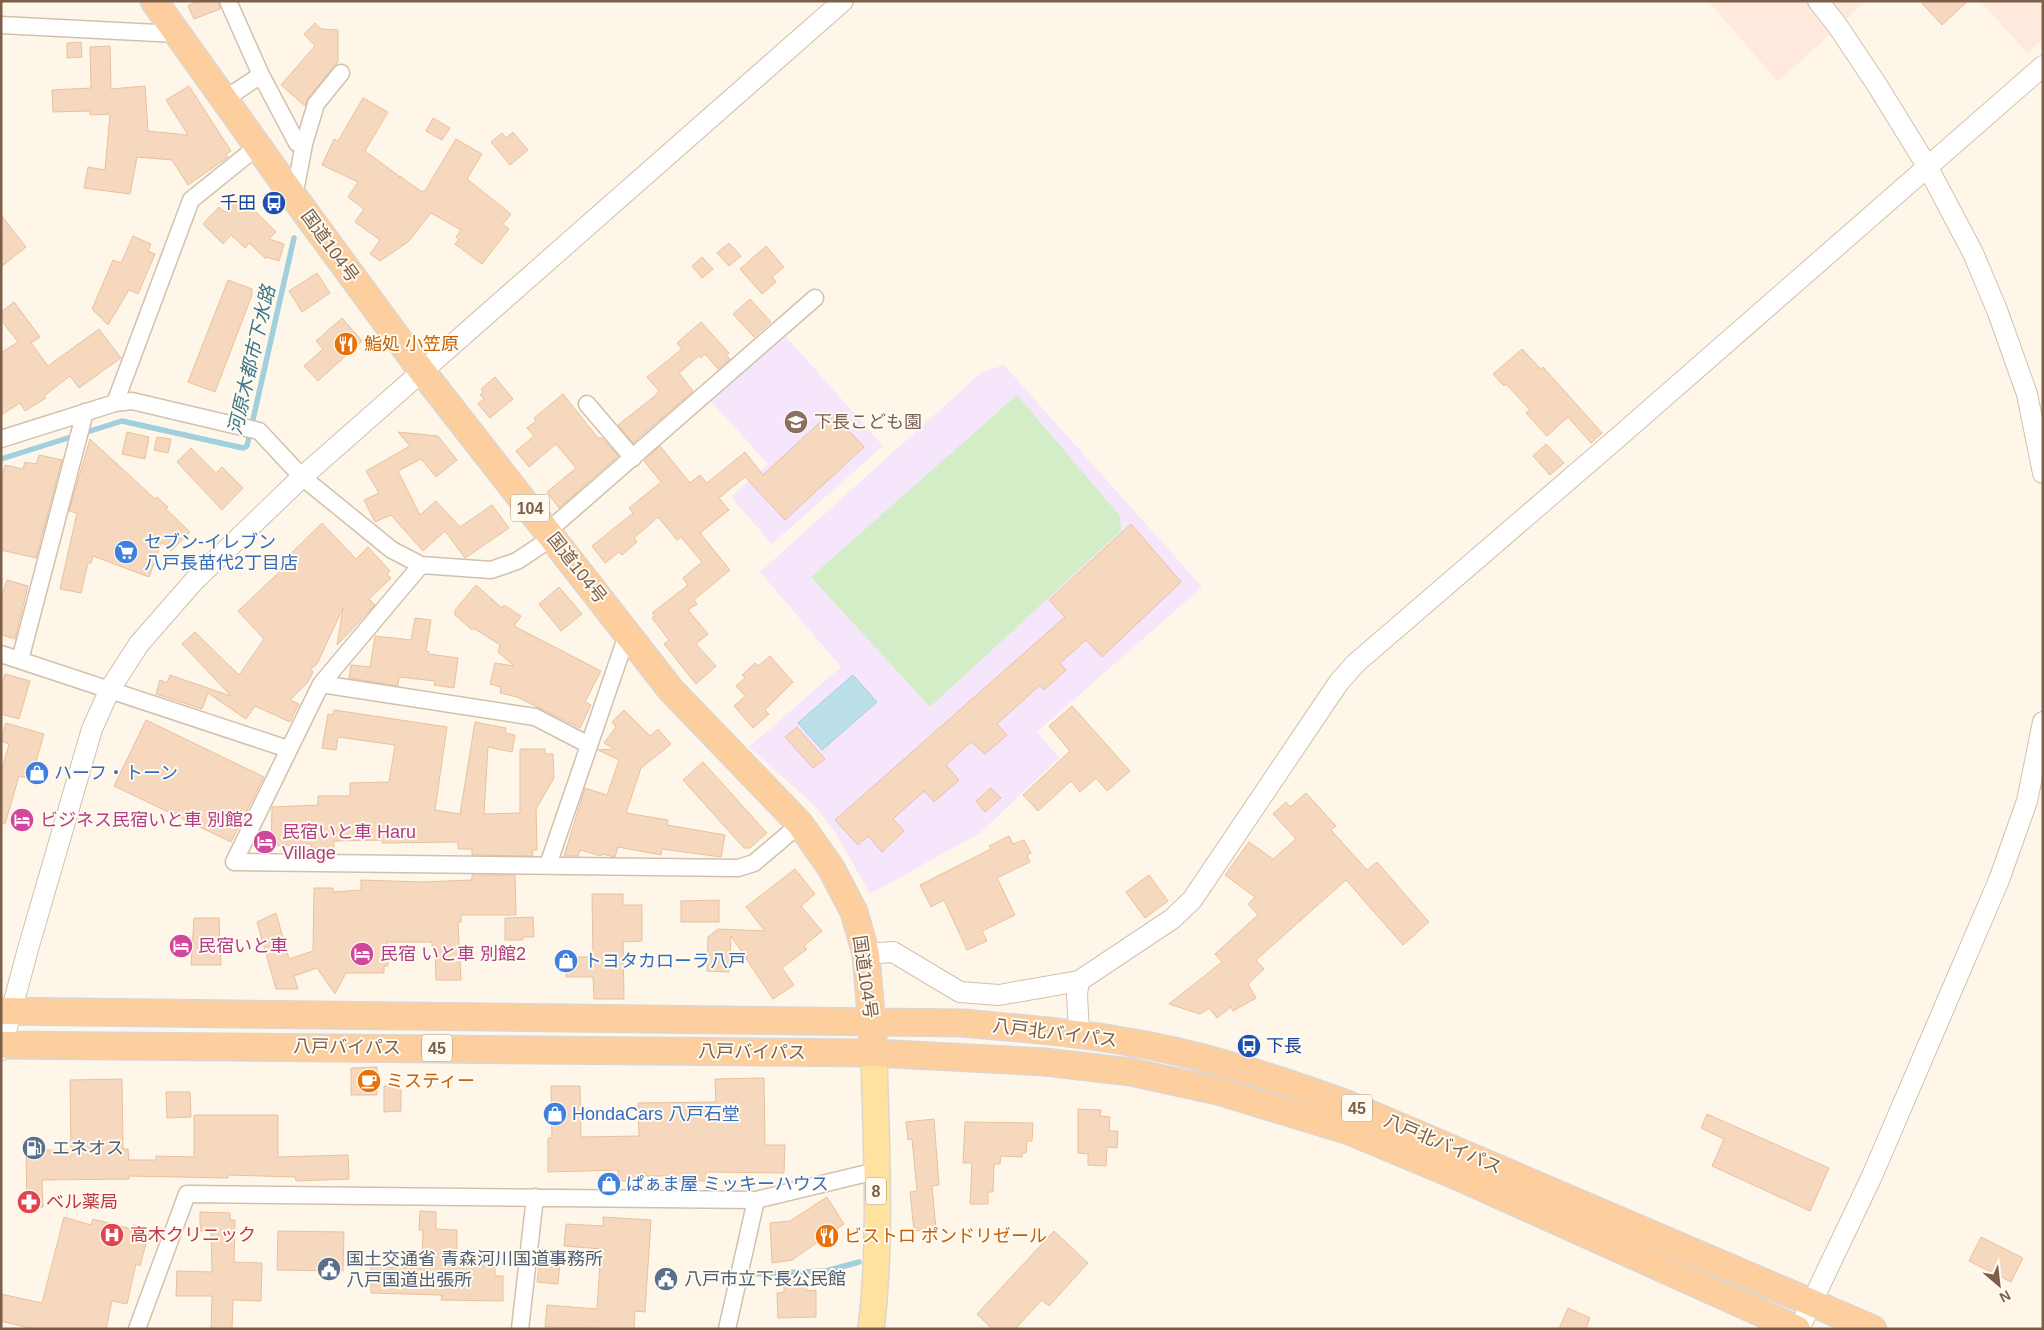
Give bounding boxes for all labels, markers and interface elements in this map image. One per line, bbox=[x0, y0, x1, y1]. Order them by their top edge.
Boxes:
bus stop icon: 千田 bbox=[261, 190, 287, 216]
place label: 千田 bbox=[220, 193, 256, 213]
street label: 国道104号 bbox=[297, 206, 363, 286]
water label: 河原木都市下水路 bbox=[224, 282, 279, 437]
restaurant icon: 鮨処 小笠原 bbox=[333, 331, 359, 357]
place label: 鮨処 小笠原 bbox=[364, 334, 459, 354]
school or university icon: 下長こども園 bbox=[783, 409, 809, 435]
place label: 下長こども園 bbox=[814, 412, 922, 432]
road number: 104 bbox=[511, 494, 549, 522]
street label: 国道104号 bbox=[543, 529, 611, 607]
place label: セブン-イレブン 八戸長苗代2丁目店 bbox=[144, 532, 298, 573]
supermarket icon: セブン-イレブン 八戸長苗代2丁目店 bbox=[113, 539, 139, 565]
shop icon: ハーフ・トーン bbox=[24, 760, 50, 786]
place label: ハーフ・トーン bbox=[54, 763, 178, 783]
hotel icon: ビジネス民宿いと車 別館2 bbox=[9, 807, 35, 833]
place label: ビジネス民宿いと車 別館2 bbox=[40, 810, 253, 830]
place label: 民宿いと車 Haru Village bbox=[282, 822, 416, 863]
hotel icon: 民宿いと車 Haru Village bbox=[252, 829, 278, 855]
hotel icon: 民宿いと車 bbox=[168, 933, 194, 959]
street label: 国道104号 bbox=[849, 934, 881, 1020]
place label: 民宿いと車 bbox=[198, 936, 288, 956]
hotel icon: 民宿 いと車 別館2 bbox=[349, 941, 375, 967]
place label: 民宿 いと車 別館2 bbox=[380, 944, 526, 964]
shop icon: トヨタカローラ八戸 bbox=[553, 948, 579, 974]
place label: トヨタカローラ八戸 bbox=[584, 951, 746, 971]
street label: 八戸北バイパス bbox=[991, 1015, 1119, 1051]
bus stop icon: 下長 bbox=[1236, 1033, 1262, 1059]
road number: 45 bbox=[422, 1034, 452, 1062]
street label: 八戸バイパス bbox=[293, 1036, 401, 1058]
place label: 下長 bbox=[1266, 1036, 1302, 1056]
street label: 八戸バイパス bbox=[698, 1041, 806, 1063]
cafe icon: ミスティー bbox=[356, 1068, 382, 1094]
place label: ミスティー bbox=[386, 1071, 475, 1091]
road number: 45 bbox=[1342, 1094, 1372, 1122]
shop icon: HondaCars 八戸石堂 bbox=[542, 1101, 568, 1127]
place label: HondaCars 八戸石堂 bbox=[572, 1104, 740, 1124]
street label: 八戸北バイパス bbox=[1381, 1110, 1505, 1178]
fuel station icon: エネオス bbox=[21, 1135, 47, 1161]
place label: エネオス bbox=[52, 1138, 124, 1158]
shop icon: ぱぁま屋 ミッキーハウス bbox=[596, 1171, 622, 1197]
place label: ぱぁま屋 ミッキーハウス bbox=[626, 1174, 829, 1194]
road number: 8 bbox=[866, 1178, 886, 1204]
pharmacy icon: ベル薬局 bbox=[16, 1189, 42, 1215]
place label: ベル薬局 bbox=[46, 1192, 118, 1212]
hospital icon: 高木クリニック bbox=[99, 1222, 125, 1248]
restaurant icon: ビストロ ポンドリゼール bbox=[814, 1223, 840, 1249]
place label: 高木クリニック bbox=[130, 1225, 256, 1245]
place label: ビストロ ポンドリゼール bbox=[844, 1226, 1047, 1246]
place label: 国土交通省 青森河川国道事務所 八戸国道出張所 bbox=[346, 1249, 603, 1290]
public building icon: 国土交通省 青森河川国道事務所 八戸国道出張所 bbox=[316, 1256, 342, 1282]
north arrow bbox=[1974, 1260, 2024, 1310]
public building icon: 八戸市立下長公民館 bbox=[653, 1266, 679, 1292]
place label: 八戸市立下長公民館 bbox=[684, 1269, 846, 1289]
text: N bbox=[1997, 1287, 2013, 1306]

